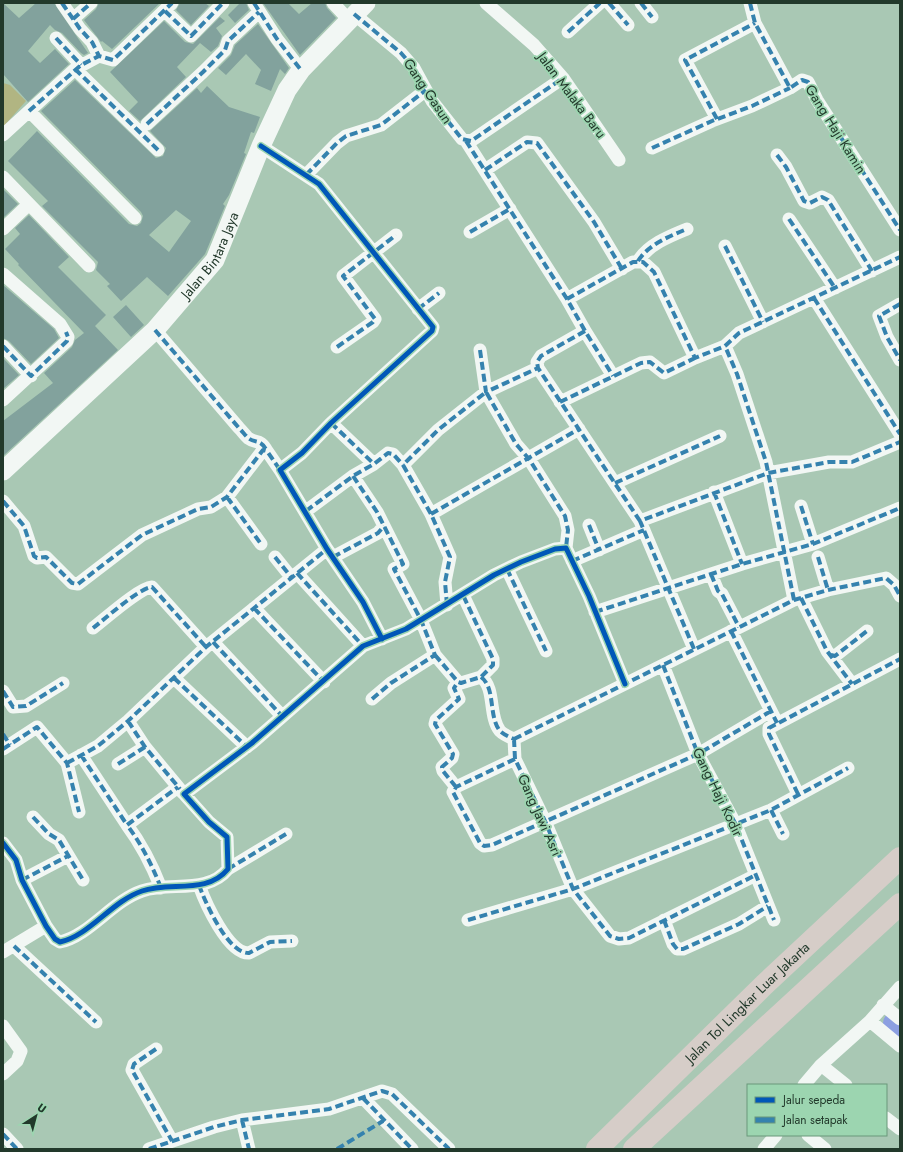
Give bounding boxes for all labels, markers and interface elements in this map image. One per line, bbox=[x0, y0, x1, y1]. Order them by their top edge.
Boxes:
street label: Jalan Malaka Baru bbox=[532, 46, 611, 142]
street label: Gang Gasun bbox=[399, 54, 457, 128]
street label: Gang Haji Kamin bbox=[801, 81, 871, 177]
street label: Jalan Bintara Jaya bbox=[175, 209, 243, 305]
street label: Gang Haji Kodir bbox=[688, 744, 748, 840]
street label: Gang Jawi Asri bbox=[513, 771, 567, 859]
street label: Jalan Tol Lingkar Luar Jakarta bbox=[679, 937, 814, 1069]
legend bbox=[747, 1084, 887, 1136]
text: Jalur sepeda bbox=[781, 1091, 845, 1109]
north arrow bbox=[16, 1096, 56, 1136]
text: U bbox=[34, 1099, 50, 1117]
text: Jalan setapak bbox=[781, 1111, 848, 1129]

